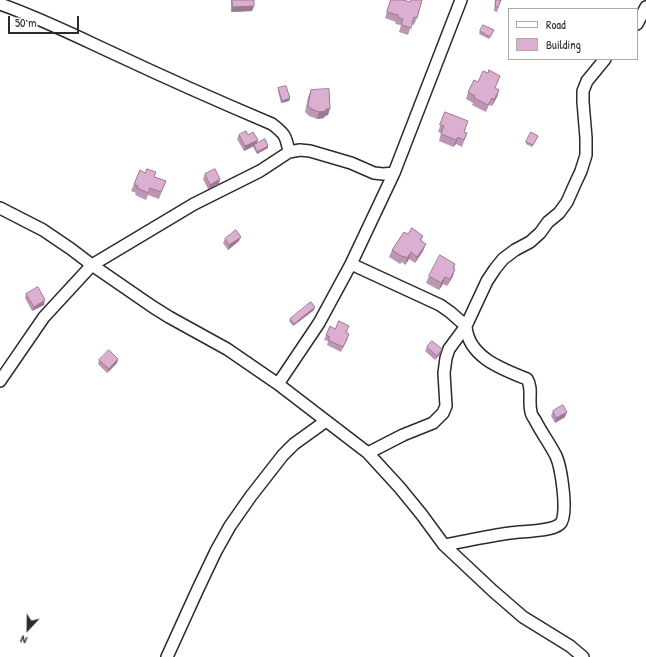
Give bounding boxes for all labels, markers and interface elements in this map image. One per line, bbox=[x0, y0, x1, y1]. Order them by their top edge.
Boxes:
scale bar bbox=[10, 8, 81, 34]
legend bbox=[508, 8, 638, 60]
text: 50 m bbox=[15, 14, 36, 31]
text: Road bbox=[546, 16, 566, 33]
text: Building bbox=[546, 36, 581, 53]
north arrow bbox=[8, 609, 48, 649]
text: N bbox=[18, 633, 29, 648]

